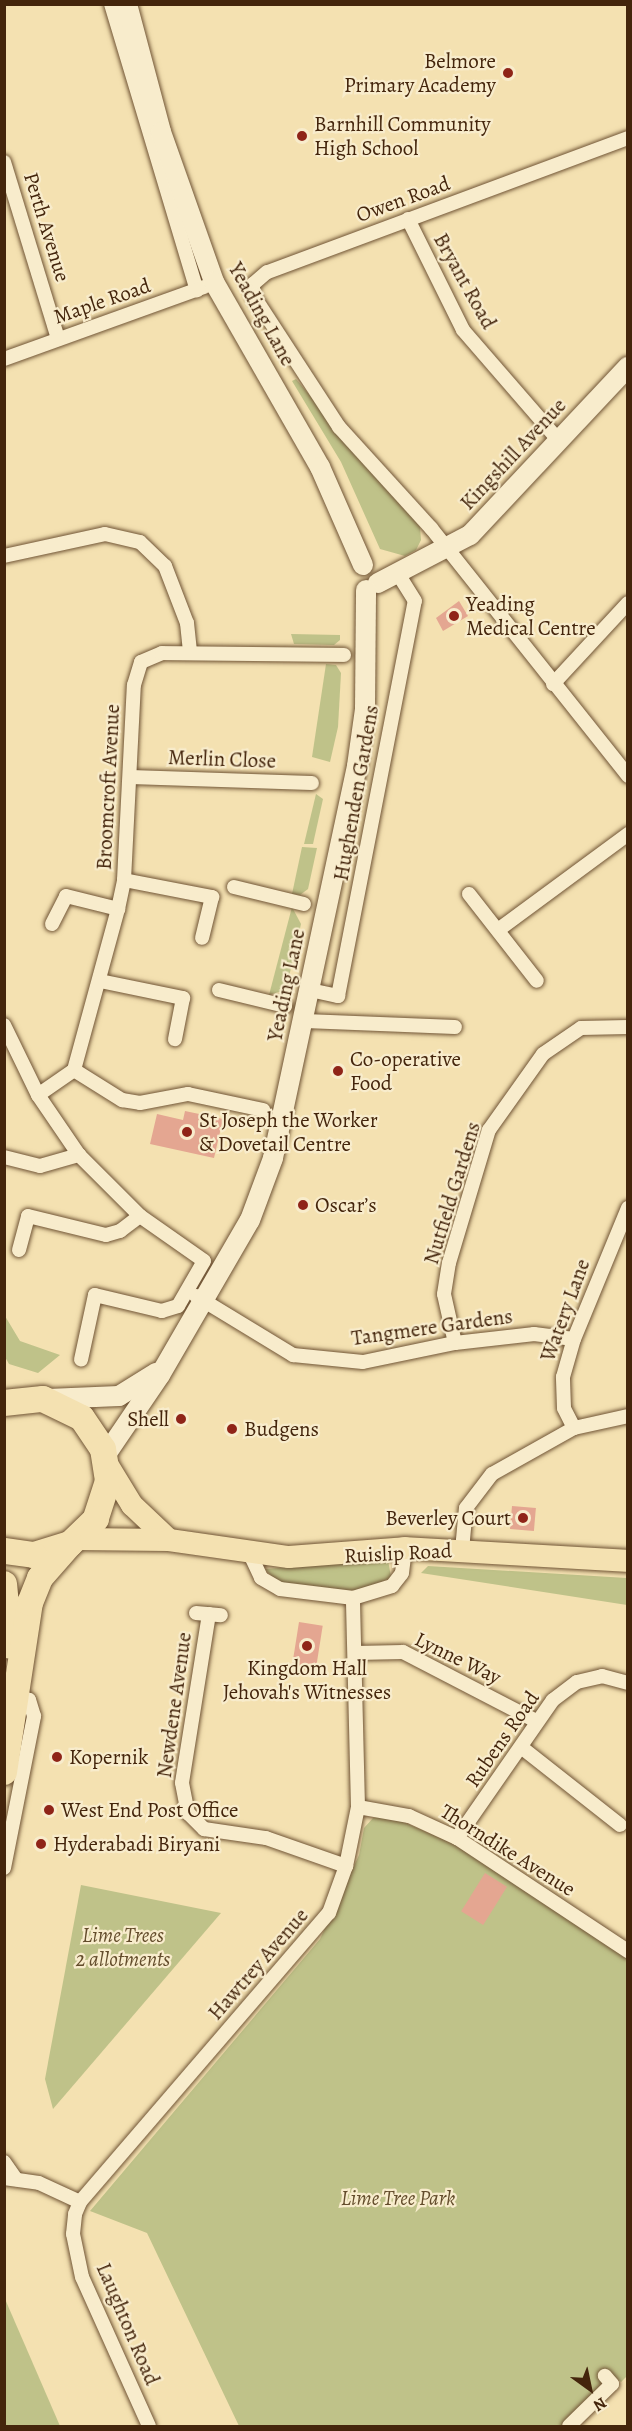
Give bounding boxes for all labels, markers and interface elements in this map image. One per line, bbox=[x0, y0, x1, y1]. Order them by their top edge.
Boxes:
place label: Belmore Primary Academy bbox=[344, 48, 496, 98]
marker: Belmore Primary Academy bbox=[501, 66, 515, 80]
place label: Barnhill Community High School bbox=[314, 111, 491, 161]
marker: Barnhill Community High School bbox=[295, 129, 309, 143]
street label: Perth Avenue bbox=[18, 169, 76, 285]
street label: Owen Road bbox=[353, 170, 453, 228]
street label: Bryant Road bbox=[428, 229, 502, 333]
street label: Yeading Lane bbox=[223, 258, 301, 370]
street label: Maple Road bbox=[50, 273, 154, 329]
street label: Kingshill Avenue bbox=[455, 393, 571, 515]
place label: Yeading Medical Centre bbox=[466, 591, 596, 641]
marker: Yeading Medical Centre bbox=[447, 609, 461, 623]
street label: Broomcroft Avenue bbox=[91, 703, 125, 871]
street label: Hughenden Gardens bbox=[328, 703, 384, 883]
street label: Merlin Close bbox=[168, 745, 276, 773]
street label: Yeading Lane bbox=[262, 926, 310, 1044]
place label: Co-operative Food bbox=[350, 1046, 461, 1096]
marker: Co-operative Food bbox=[331, 1064, 345, 1078]
place label: St Joseph the Worker & Dovetail Centre bbox=[199, 1107, 378, 1157]
street label: Nutfield Gardens bbox=[418, 1119, 486, 1267]
marker: St Joseph the Worker & Dovetail Centre bbox=[180, 1125, 194, 1139]
place label: Oscar’s bbox=[315, 1192, 377, 1218]
marker: Oscar’s bbox=[296, 1198, 310, 1212]
street label: Watery Lane bbox=[535, 1255, 595, 1365]
street label: Tangmere Gardens bbox=[350, 1303, 514, 1351]
place label: Shell bbox=[127, 1406, 169, 1432]
marker: Shell bbox=[174, 1412, 188, 1426]
place label: Budgens bbox=[244, 1416, 319, 1442]
marker: Budgens bbox=[225, 1422, 239, 1436]
place label: Beverley Court bbox=[385, 1505, 511, 1531]
marker: Beverley Court bbox=[516, 1511, 530, 1525]
street label: Ruislip Road bbox=[343, 1538, 453, 1568]
street label: Lynne Way bbox=[411, 1626, 505, 1690]
street label: Newdene Avenue bbox=[151, 1631, 197, 1779]
marker: Kingdom Hall Jehovah's Witnesses bbox=[300, 1639, 314, 1653]
place label: Kingdom Hall Jehovah's Witnesses bbox=[223, 1655, 391, 1705]
street label: Rubens Road bbox=[460, 1686, 544, 1792]
place label: Kopernik bbox=[69, 1744, 148, 1770]
marker: Kopernik bbox=[50, 1750, 64, 1764]
place label: West End Post Office bbox=[61, 1797, 238, 1823]
street label: Thorndike Avenue bbox=[436, 1798, 580, 1902]
marker: West End Post Office bbox=[42, 1803, 56, 1817]
place label: Hyderabadi Biryani bbox=[53, 1831, 220, 1857]
marker: Hyderabadi Biryani bbox=[34, 1837, 48, 1851]
street label: Hawtrey Avenue bbox=[203, 1903, 313, 2025]
park label: Lime Trees 2 allotments bbox=[76, 1922, 170, 1972]
park label: Lime Tree Park bbox=[341, 2185, 455, 2211]
street label: Laughton Road bbox=[91, 2259, 165, 2389]
north arrow bbox=[560, 2359, 620, 2419]
text: N bbox=[589, 2392, 611, 2416]

